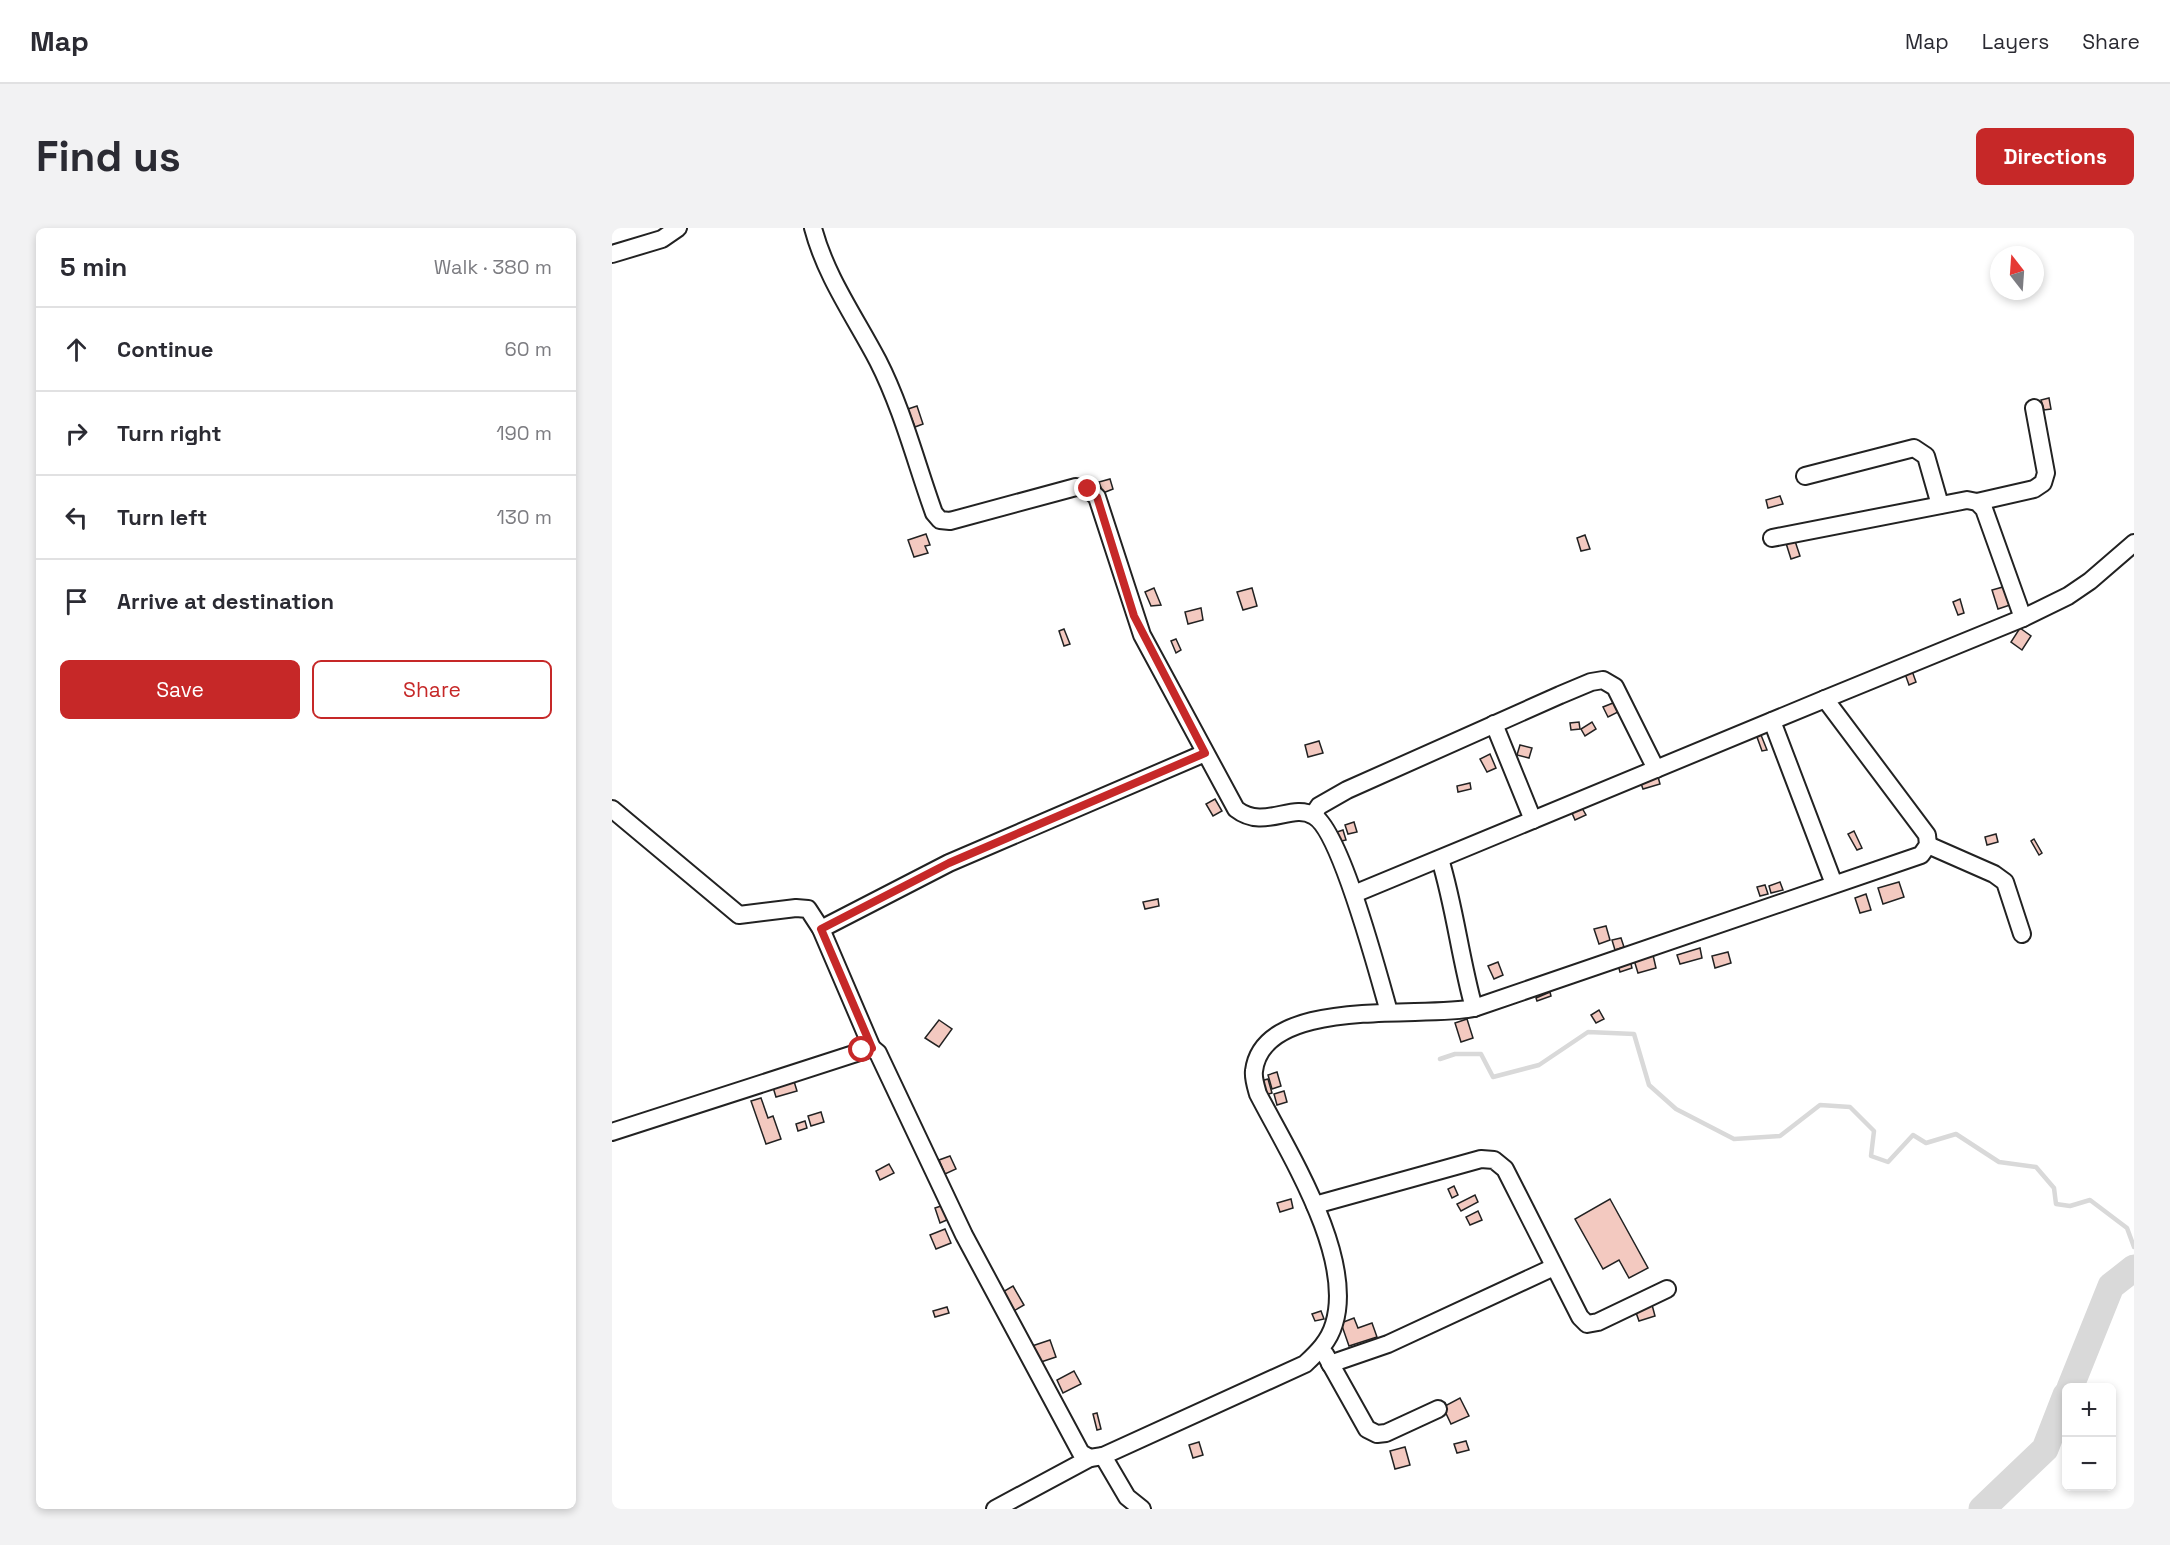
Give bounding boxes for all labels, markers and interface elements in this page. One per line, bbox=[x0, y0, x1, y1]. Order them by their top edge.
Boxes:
text: Map bbox=[30, 23, 89, 59]
text: Map bbox=[1905, 28, 1949, 55]
text: Layers bbox=[1982, 28, 2049, 55]
text: Share bbox=[2082, 28, 2140, 55]
button: Directions bbox=[1976, 128, 2134, 185]
text: Find us bbox=[36, 130, 181, 183]
north arrow bbox=[1990, 246, 2044, 300]
text: 5 min bbox=[60, 250, 127, 284]
text: Walk · 380 m bbox=[434, 254, 552, 280]
icon: ahead bbox=[60, 333, 93, 366]
text: Continue bbox=[117, 335, 213, 363]
text: 60 m bbox=[505, 336, 552, 362]
icon: right bbox=[60, 417, 93, 450]
text: Turn right bbox=[117, 419, 222, 447]
text: 190 m bbox=[496, 420, 552, 446]
route end bbox=[1074, 475, 1100, 501]
icon: left bbox=[60, 501, 93, 534]
text: Turn left bbox=[117, 503, 207, 531]
text: 130 m bbox=[496, 504, 552, 530]
icon: arrive bbox=[60, 585, 93, 618]
text: Arrive at destination bbox=[117, 587, 334, 615]
button: Save bbox=[60, 660, 300, 719]
button: Share bbox=[312, 660, 552, 719]
route start bbox=[848, 1036, 874, 1062]
map controls bbox=[2062, 1383, 2116, 1491]
button: + bbox=[2062, 1383, 2116, 1437]
button: − bbox=[2062, 1437, 2116, 1491]

